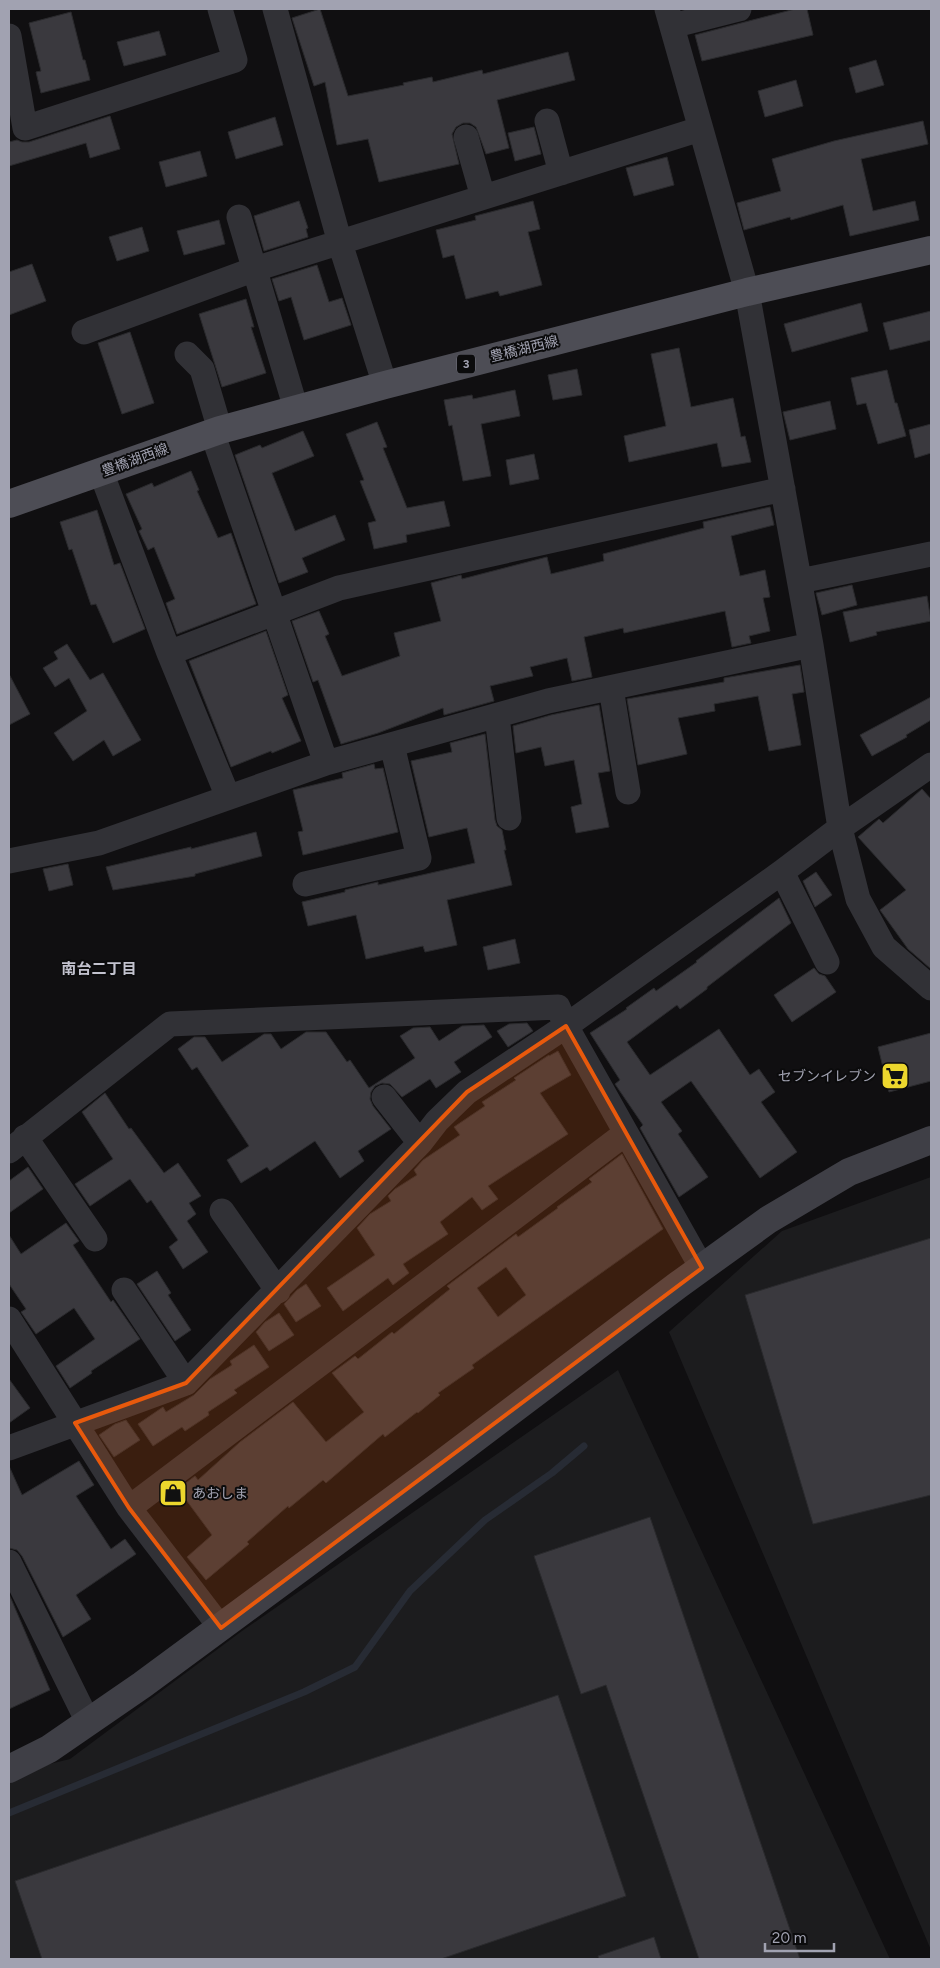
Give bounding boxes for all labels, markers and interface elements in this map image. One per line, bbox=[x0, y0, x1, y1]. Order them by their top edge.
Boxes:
street label: 豊橋湖西線 bbox=[488, 332, 560, 366]
road number: 3 bbox=[457, 354, 475, 374]
street label: 豊橋湖西線 bbox=[99, 440, 171, 480]
district label: 南台二丁目 bbox=[61, 960, 137, 978]
supermarket icon: セブンイレブン bbox=[880, 1061, 910, 1091]
place label: セブンイレブン bbox=[778, 1068, 876, 1085]
shop icon: あおしま bbox=[158, 1478, 188, 1508]
place label: あおしま bbox=[192, 1485, 248, 1502]
scale bar bbox=[765, 1920, 834, 1952]
text: 20 m bbox=[772, 1929, 806, 1947]

